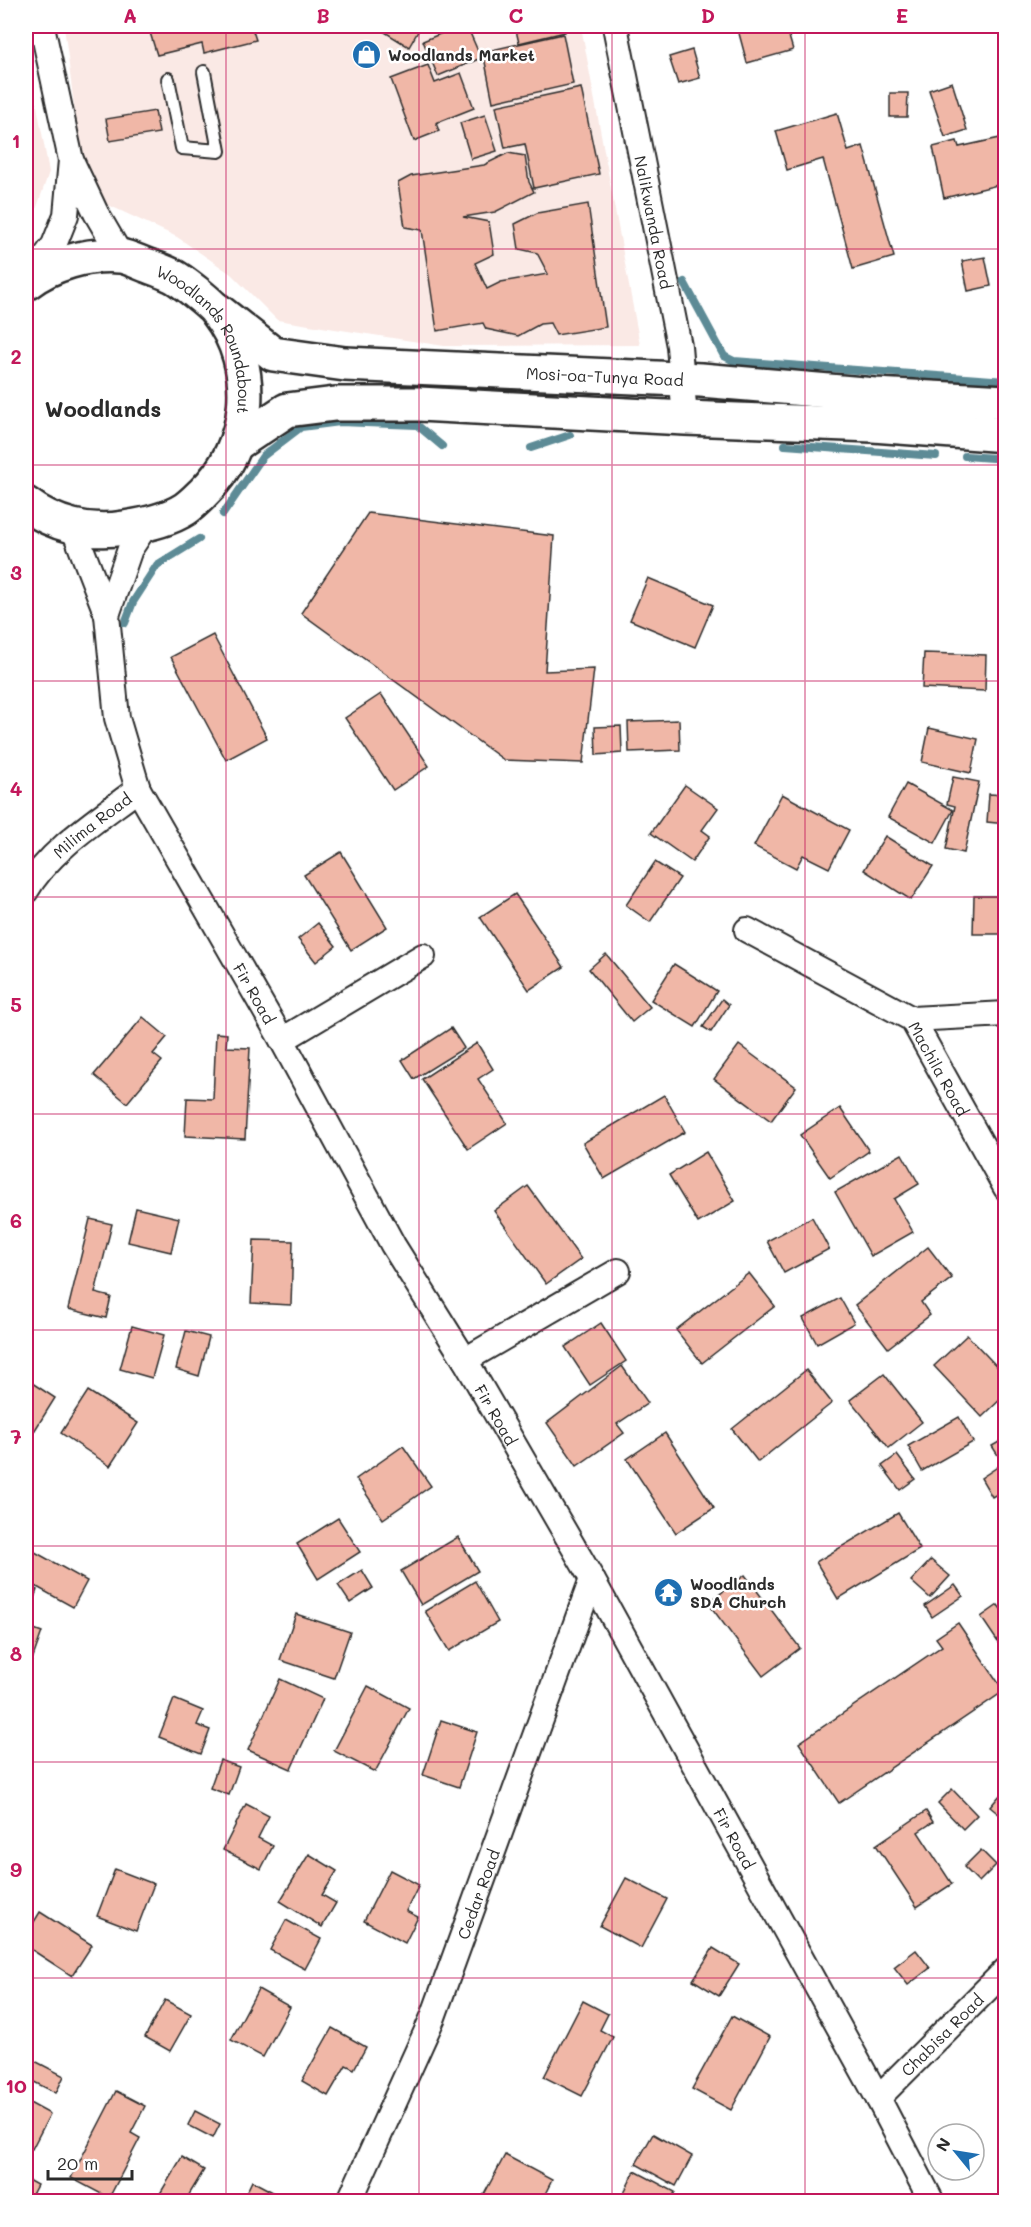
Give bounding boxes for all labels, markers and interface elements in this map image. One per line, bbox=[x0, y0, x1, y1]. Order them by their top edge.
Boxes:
text: A bbox=[123, 2, 137, 28]
text: B bbox=[316, 2, 330, 28]
text: C bbox=[509, 2, 524, 28]
text: D bbox=[701, 2, 715, 28]
text: E bbox=[896, 2, 908, 28]
shop icon: Woodlands Market bbox=[351, 38, 383, 70]
place label: Woodlands Market bbox=[388, 44, 535, 65]
text: 1 bbox=[12, 127, 20, 153]
street label: Nalikwanda Road bbox=[631, 154, 678, 291]
street label: Woodlands Roundabout bbox=[154, 260, 255, 415]
text: 2 bbox=[10, 343, 22, 369]
street label: Mosi-oa-Tunya Road bbox=[526, 362, 684, 390]
district label: Woodlands bbox=[45, 394, 161, 423]
text: 3 bbox=[10, 559, 22, 585]
text: 4 bbox=[10, 775, 23, 801]
street label: Milima Road bbox=[48, 787, 135, 862]
street label: Fir Road bbox=[229, 959, 281, 1027]
text: 5 bbox=[10, 991, 22, 1017]
street label: Machila Road bbox=[905, 1017, 974, 1119]
text: 6 bbox=[10, 1207, 22, 1233]
street label: Fir Road bbox=[471, 1380, 522, 1449]
text: 7 bbox=[10, 1423, 22, 1449]
place label: Woodlands SDA Church bbox=[690, 1573, 786, 1612]
temple icon: Woodlands SDA Church bbox=[653, 1576, 685, 1608]
text: 8 bbox=[10, 1640, 22, 1666]
street label: Fir Road bbox=[709, 1804, 760, 1872]
street label: Cedar Road bbox=[452, 1846, 504, 1942]
text: 9 bbox=[10, 1856, 22, 1882]
street label: Chabisa Road bbox=[896, 1989, 987, 2080]
text: 10 bbox=[5, 2072, 27, 2098]
north arrow bbox=[926, 2122, 986, 2182]
text: N bbox=[930, 2134, 955, 2155]
scale bar bbox=[48, 2143, 132, 2181]
text: 20 m bbox=[57, 2151, 98, 2175]

